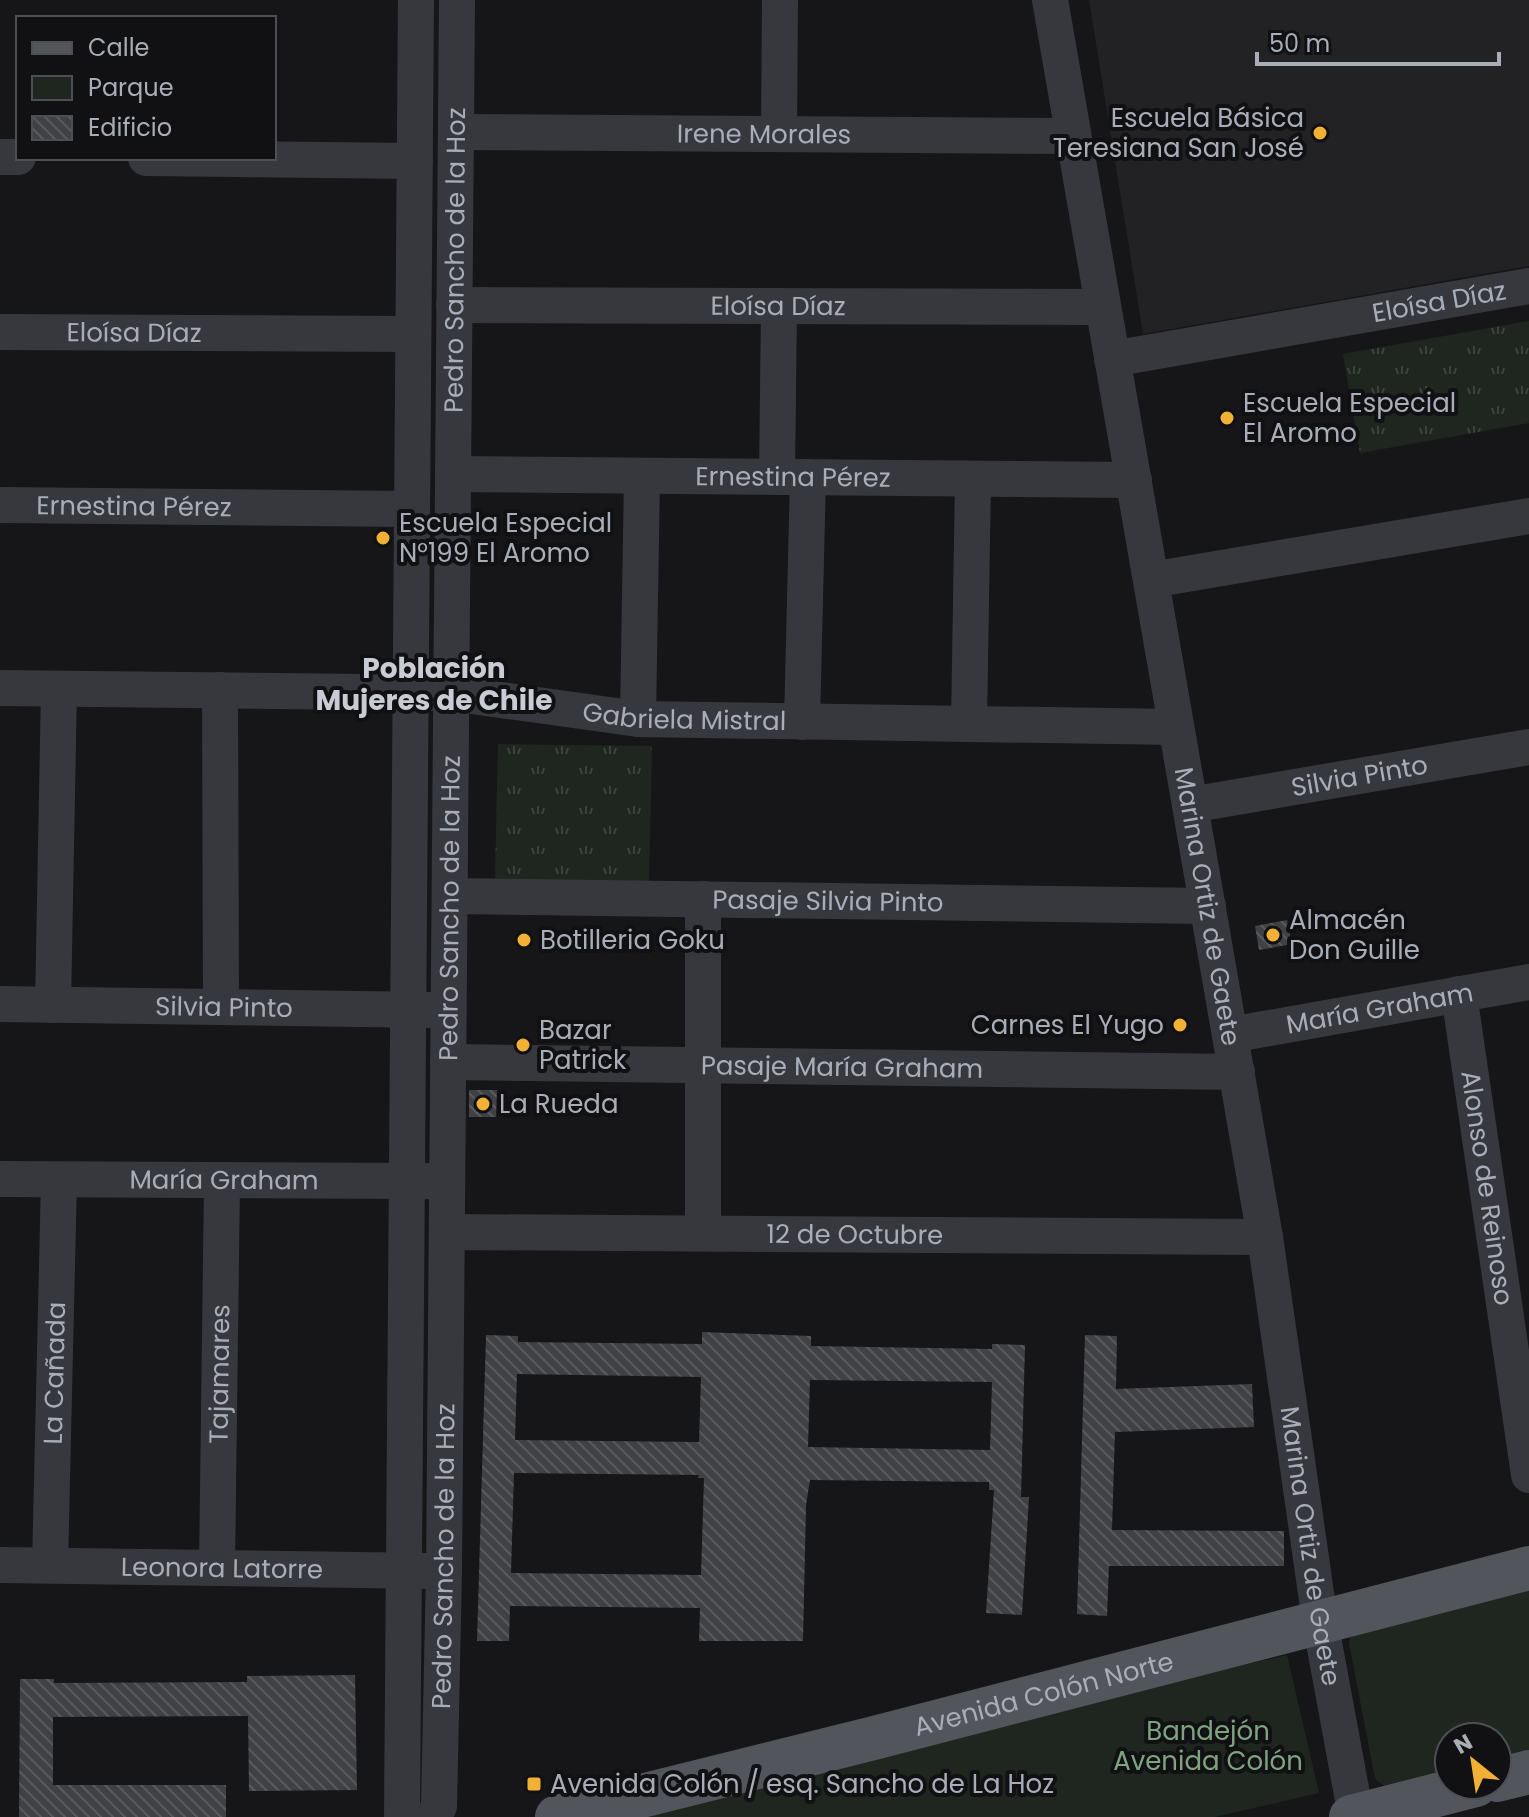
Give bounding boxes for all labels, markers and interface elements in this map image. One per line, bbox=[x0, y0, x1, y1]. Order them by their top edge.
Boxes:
legend bbox=[16, 16, 276, 160]
scale bar bbox=[1257, 16, 1499, 66]
text: 50 m bbox=[1269, 27, 1330, 60]
text: Calle bbox=[88, 31, 149, 64]
text: Parque bbox=[88, 71, 174, 104]
place label: Escuela Básica Teresiana San José bbox=[1053, 100, 1304, 166]
street label: Pedro Sancho de la Hoz bbox=[436, 107, 474, 413]
text: Edificio bbox=[88, 111, 172, 144]
street label: Irene Morales bbox=[677, 115, 851, 153]
marker: Escuela Básica Teresiana San José bbox=[1311, 124, 1329, 142]
street label: Eloísa Díaz bbox=[1369, 272, 1509, 331]
street label: Eloísa Díaz bbox=[710, 288, 846, 324]
street label: Eloísa Díaz bbox=[66, 314, 202, 351]
place label: Escuela Especial El Aromo bbox=[1243, 385, 1456, 451]
marker: Escuela Especial El Aromo bbox=[1218, 409, 1236, 427]
street label: Ernestina Pérez bbox=[695, 458, 891, 496]
street label: Ernestina Pérez bbox=[36, 487, 232, 525]
place label: Escuela Especial N°199 El Aromo bbox=[399, 505, 612, 571]
marker: Escuela Especial N°199 El Aromo bbox=[374, 529, 392, 547]
district label: Población Mujeres de Chile bbox=[315, 649, 553, 720]
street label: Gabriela Mistral bbox=[580, 693, 786, 739]
street label: Silvia Pinto bbox=[1289, 747, 1430, 805]
street label: Pedro Sancho de la Hoz bbox=[430, 755, 469, 1061]
street label: Marina Ortiz de Gaete bbox=[1166, 764, 1249, 1049]
street label: Pasaje Silvia Pinto bbox=[712, 881, 944, 921]
place label: Almacén Don Guille bbox=[1289, 902, 1420, 968]
place label: Botilleria Goku bbox=[540, 922, 725, 958]
marker: Almacén Don Guille bbox=[1264, 926, 1282, 944]
marker: Botilleria Goku bbox=[515, 931, 533, 949]
street label: María Graham bbox=[1283, 974, 1476, 1043]
street label: Silvia Pinto bbox=[155, 988, 293, 1026]
place label: Carnes El Yugo bbox=[971, 1007, 1164, 1043]
place label: Bazar Patrick bbox=[539, 1012, 627, 1078]
marker: Carnes El Yugo bbox=[1171, 1016, 1189, 1034]
marker: Bazar Patrick bbox=[514, 1036, 532, 1054]
street label: Pasaje María Graham bbox=[701, 1047, 983, 1087]
street label: Alonso de Reinoso bbox=[1452, 1068, 1522, 1308]
place label: La Rueda bbox=[499, 1086, 618, 1122]
marker: La Rueda bbox=[474, 1095, 492, 1113]
street label: María Graham bbox=[129, 1162, 319, 1198]
street label: 12 de Octubre bbox=[767, 1216, 943, 1253]
street label: La Cañada bbox=[35, 1301, 74, 1445]
street label: Tajamares bbox=[201, 1304, 238, 1444]
street label: Pedro Sancho de la Hoz bbox=[423, 1403, 463, 1709]
street label: Marina Ortiz de Gaete bbox=[1271, 1404, 1350, 1689]
street label: Leonora Latorre bbox=[121, 1549, 323, 1588]
street label: Avenida Colón Norte bbox=[910, 1643, 1177, 1745]
park label: Bandejón Avenida Colón bbox=[1113, 1713, 1303, 1779]
north arrow bbox=[1433, 1721, 1513, 1801]
text: N bbox=[1448, 1727, 1478, 1762]
place label: Avenida Colón / esq. Sancho de La Hoz bbox=[550, 1766, 1054, 1802]
marker: Avenida Colón / esq. Sancho de La Hoz bbox=[525, 1775, 543, 1793]

